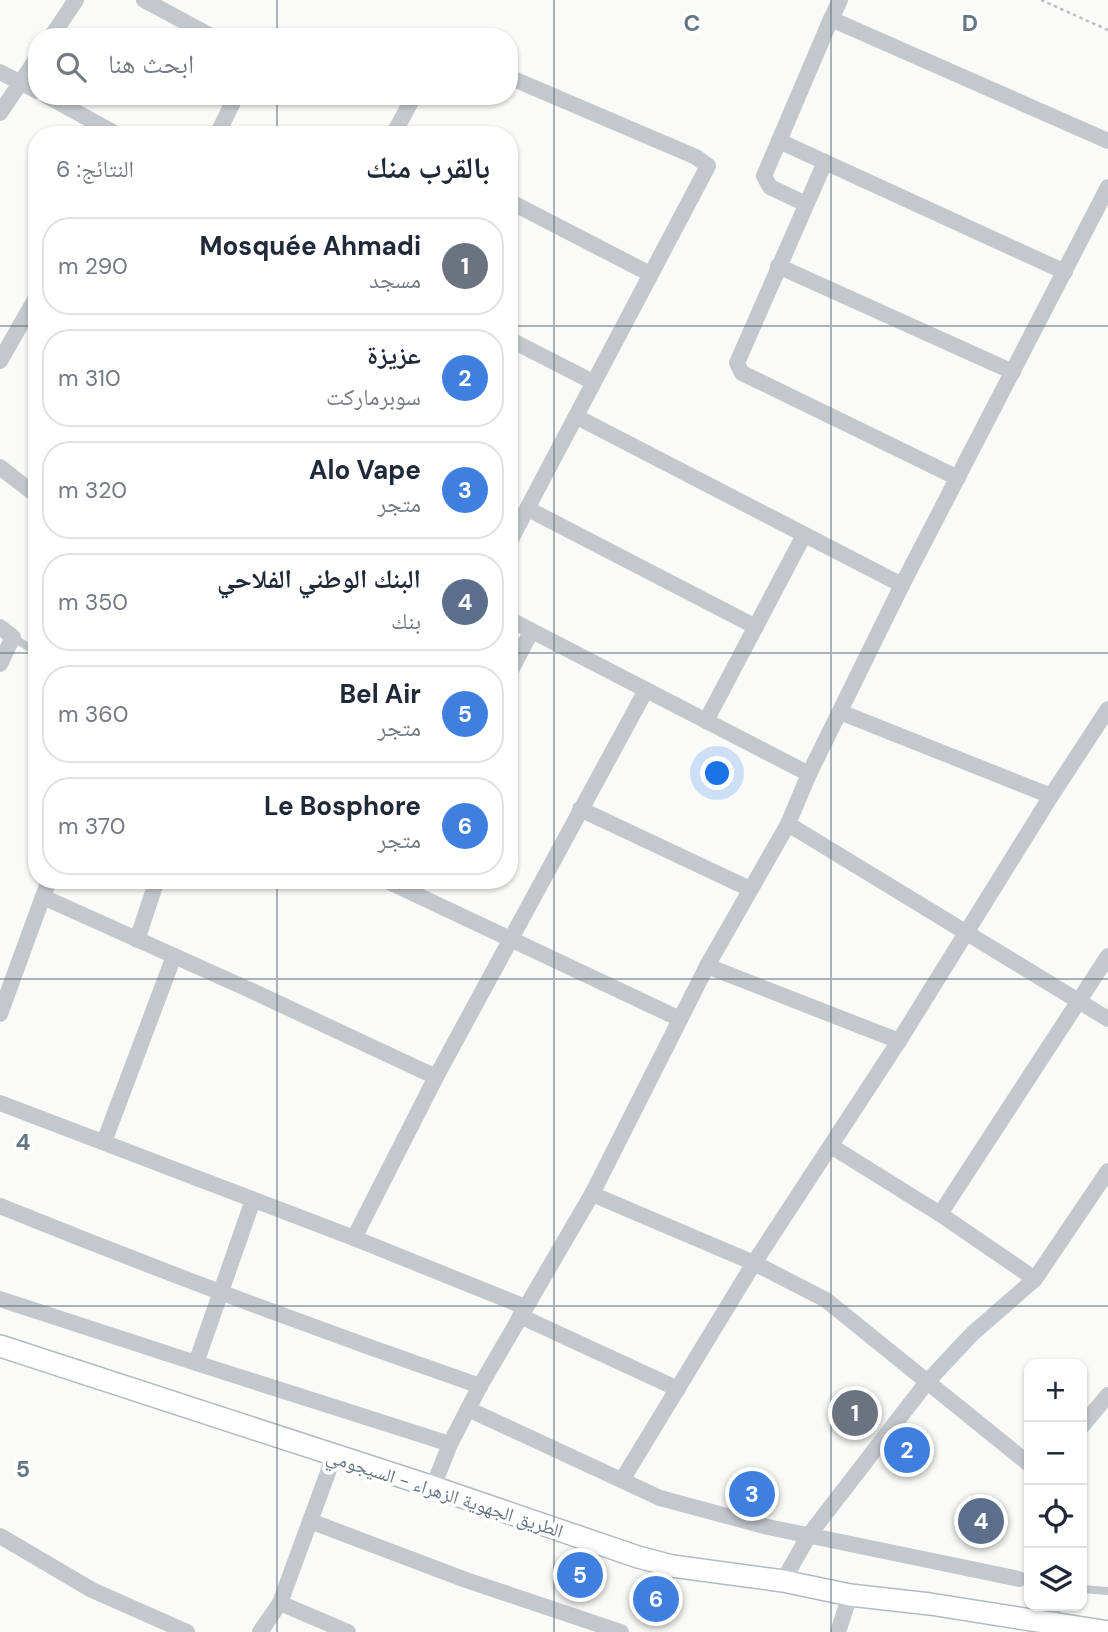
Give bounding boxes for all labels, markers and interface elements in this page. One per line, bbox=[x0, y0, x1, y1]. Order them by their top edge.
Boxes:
text: C bbox=[684, 8, 700, 38]
text: D bbox=[962, 8, 978, 38]
search box bbox=[28, 28, 518, 105]
text: ابحث هنا bbox=[108, 47, 194, 81]
icon: search bbox=[52, 48, 90, 86]
text: بالقرب منك bbox=[366, 148, 490, 187]
text: النتائج: 6 bbox=[56, 154, 134, 184]
text: Mosquée Ahmadi bbox=[199, 229, 421, 263]
text: 290 m bbox=[58, 251, 128, 281]
text: 1 bbox=[461, 251, 469, 281]
text: مسجد bbox=[369, 265, 421, 295]
text: عزيزة bbox=[367, 338, 421, 372]
text: 310 m bbox=[58, 363, 121, 393]
text: 2 bbox=[458, 363, 472, 393]
text: سوبرماركت bbox=[326, 382, 421, 412]
text: Alo Vape bbox=[309, 453, 421, 487]
text: 320 m bbox=[58, 475, 127, 505]
text: 3 bbox=[458, 475, 472, 505]
text: متجر bbox=[378, 489, 421, 519]
text: البنك الوطني الفلاحي bbox=[217, 562, 421, 596]
text: 350 m bbox=[58, 587, 128, 617]
text: 4 bbox=[458, 587, 472, 617]
text: بنك bbox=[391, 606, 421, 636]
text: Bel Air bbox=[340, 677, 421, 711]
text: 360 m bbox=[58, 699, 128, 729]
text: 5 bbox=[458, 699, 472, 729]
text: متجر bbox=[378, 713, 421, 743]
your location bbox=[700, 756, 734, 790]
text: Le Bosphore bbox=[264, 789, 421, 823]
text: 370 m bbox=[58, 811, 126, 841]
text: 6 bbox=[458, 811, 472, 841]
text: متجر bbox=[378, 825, 421, 855]
text: 4 bbox=[16, 1127, 31, 1157]
map controls bbox=[1024, 1359, 1087, 1611]
button: + bbox=[1024, 1359, 1087, 1422]
pin: 1 bbox=[832, 1387, 878, 1439]
button: − bbox=[1024, 1422, 1087, 1485]
pin: 2 bbox=[884, 1424, 930, 1476]
street label: الطريق الجهوية الزهراء - السيجومي bbox=[322, 1443, 566, 1546]
text: 5 bbox=[16, 1454, 30, 1484]
pin: 3 bbox=[729, 1468, 775, 1520]
button: locate bbox=[1024, 1485, 1087, 1548]
pin: 4 bbox=[958, 1495, 1004, 1547]
button: layers bbox=[1024, 1548, 1087, 1611]
pin: 5 bbox=[557, 1549, 603, 1601]
pin: 6 bbox=[633, 1573, 679, 1625]

